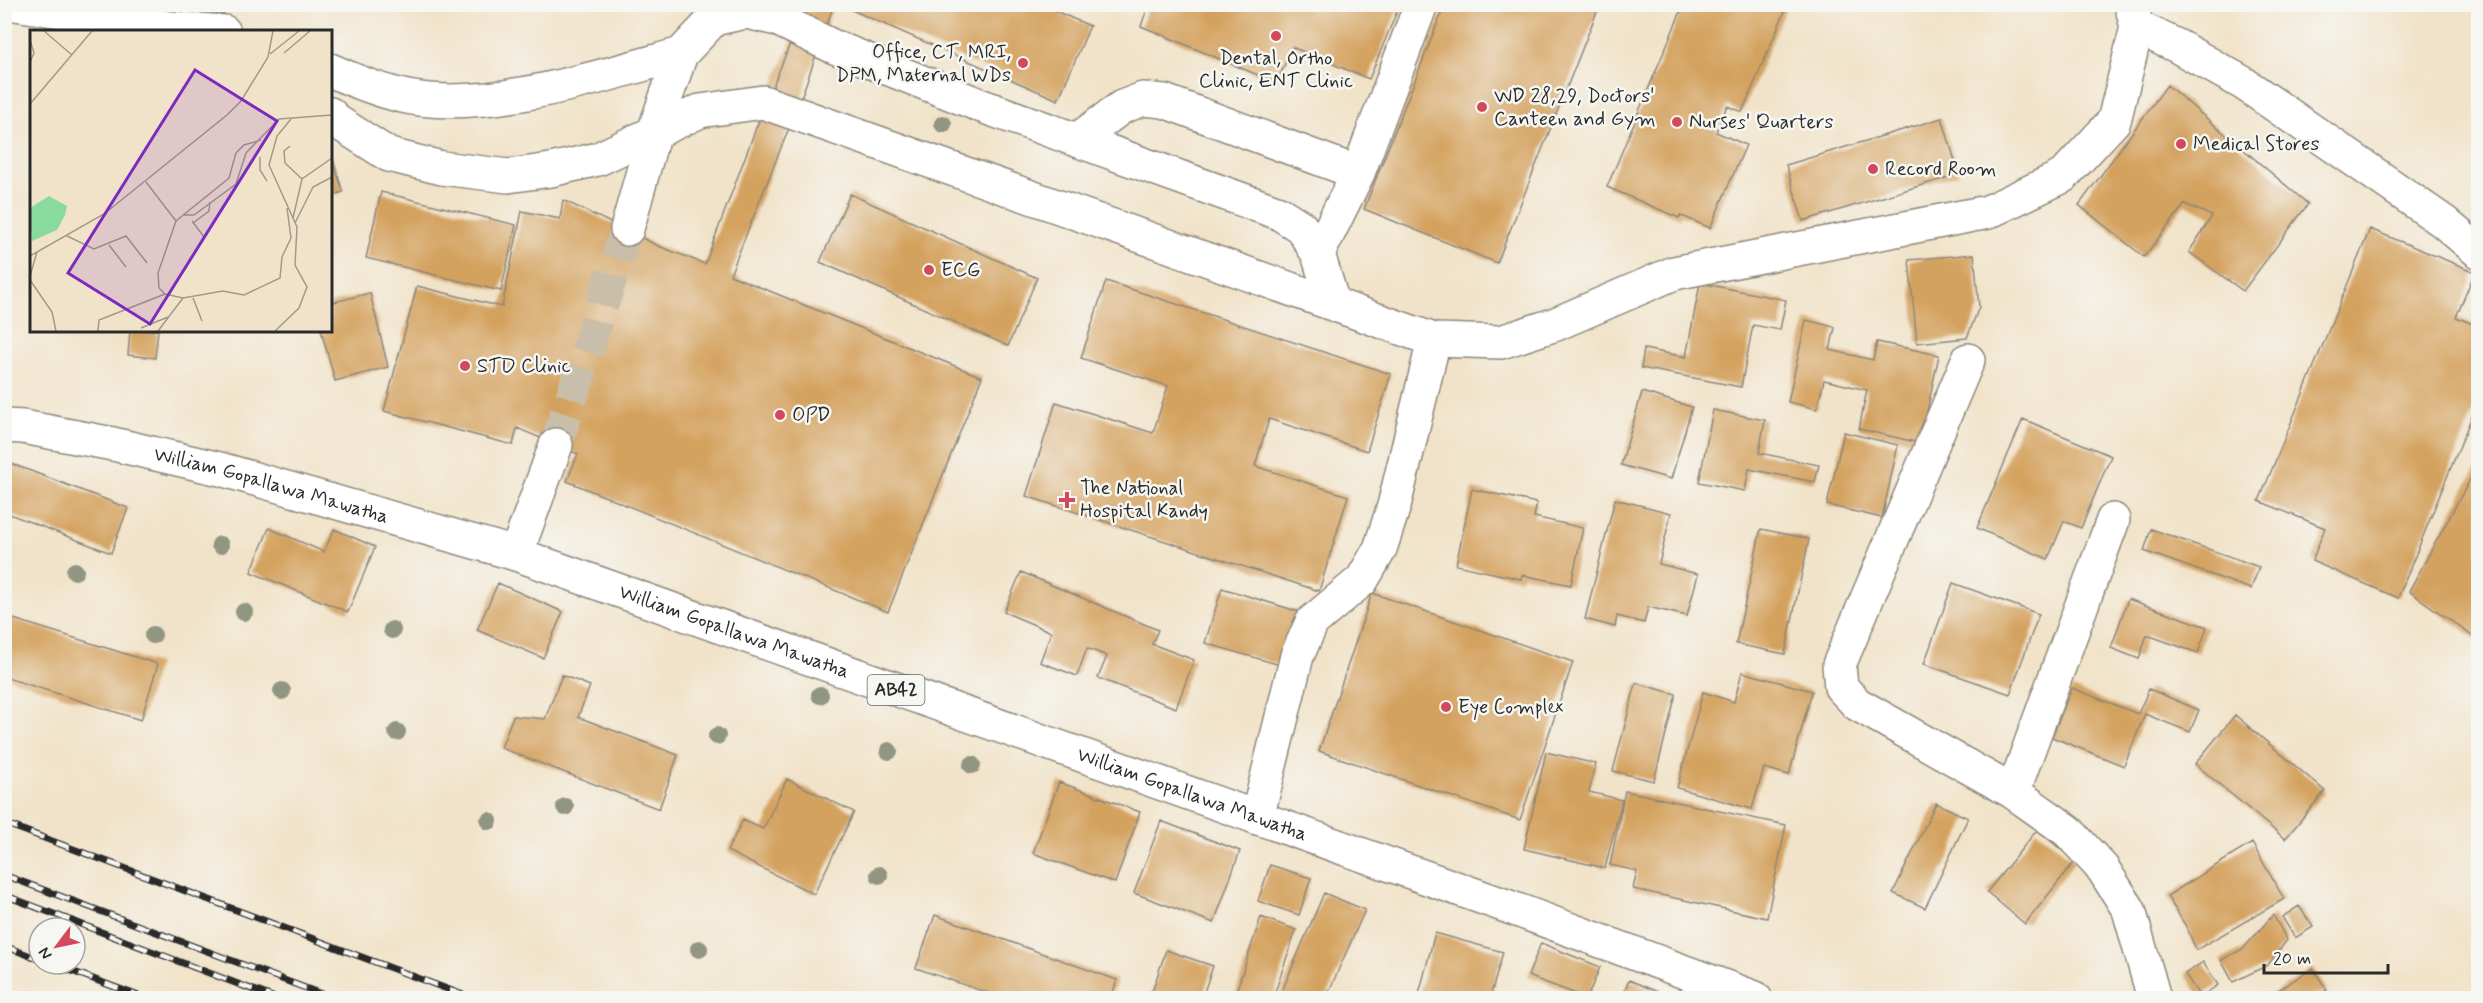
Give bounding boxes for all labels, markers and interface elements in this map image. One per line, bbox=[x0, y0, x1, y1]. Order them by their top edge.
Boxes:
marker: Dental, Ortho Clinic, ENT Clinic bbox=[1269, 29, 1283, 43]
inset map bbox=[30, 30, 332, 332]
place label: Office, CT, MRI, DPM, Maternal WDs bbox=[836, 39, 1011, 89]
place label: Dental, Ortho Clinic, ENT Clinic bbox=[1199, 45, 1353, 95]
marker: Office, CT, MRI, DPM, Maternal WDs bbox=[1016, 56, 1030, 70]
place label: WD 28,29, Doctors' Canteen and Gym bbox=[1494, 83, 1656, 133]
marker: WD 28,29, Doctors' Canteen and Gym bbox=[1475, 100, 1489, 114]
place label: Nurses' Quarters bbox=[1689, 109, 1833, 136]
marker: Nurses' Quarters bbox=[1670, 115, 1684, 129]
place label: Medical Stores bbox=[2193, 131, 2319, 158]
marker: Medical Stores bbox=[2174, 137, 2188, 151]
place label: Record Room bbox=[1885, 156, 1996, 183]
marker: Record Room bbox=[1866, 162, 1880, 176]
place label: ECG bbox=[941, 257, 980, 284]
marker: ECG bbox=[922, 263, 936, 277]
place label: STD Clinic bbox=[477, 353, 571, 380]
marker: STD Clinic bbox=[458, 359, 472, 373]
place label: OPD bbox=[792, 402, 830, 429]
marker: OPD bbox=[773, 408, 787, 422]
street label: William Gopallawa Mawatha bbox=[151, 440, 392, 530]
place label: The National Hospital Kandy bbox=[1080, 475, 1208, 525]
marker: The National Hospital Kandy bbox=[1058, 491, 1076, 509]
street label: William Gopallawa Mawatha bbox=[615, 578, 853, 685]
road number: AB42 bbox=[868, 675, 924, 705]
place label: Eye Complex bbox=[1458, 694, 1563, 721]
marker: Eye Complex bbox=[1439, 700, 1453, 714]
street label: William Gopallawa Mawatha bbox=[1073, 741, 1311, 848]
north arrow bbox=[27, 916, 87, 976]
scale bar bbox=[2264, 937, 2388, 975]
text: N bbox=[34, 943, 57, 963]
text: 20 m bbox=[2273, 947, 2311, 971]

